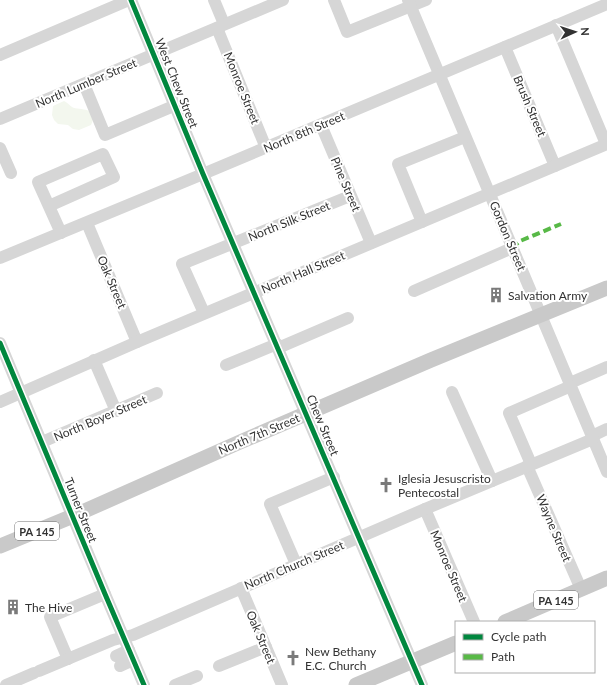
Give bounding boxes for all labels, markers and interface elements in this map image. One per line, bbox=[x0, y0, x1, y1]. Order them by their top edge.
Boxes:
north arrow bbox=[555, 12, 595, 52]
text: N bbox=[579, 27, 592, 36]
street label: West Chew Street bbox=[152, 36, 202, 131]
street label: Monroe Street bbox=[221, 50, 264, 127]
street label: North Lumber Street bbox=[33, 55, 139, 111]
street label: Brush Street bbox=[510, 73, 550, 140]
street label: North 8th Street bbox=[261, 108, 348, 156]
street label: Pine Street bbox=[328, 154, 364, 214]
street label: North Silk Street bbox=[246, 197, 333, 244]
street label: Gordon Street bbox=[487, 199, 530, 274]
street label: North Hall Street bbox=[259, 247, 348, 296]
street label: Oak Street bbox=[94, 253, 130, 311]
building icon: Salvation Army bbox=[487, 286, 505, 304]
place label: Salvation Army bbox=[508, 288, 588, 303]
street label: North Boyer Street bbox=[51, 391, 149, 444]
street label: Chew Street bbox=[303, 392, 343, 458]
street label: North 7th Street bbox=[216, 410, 303, 458]
place label: Iglesia Jesuscristo Pentecostal bbox=[398, 471, 491, 500]
street label: Turner Street bbox=[61, 475, 101, 545]
church icon: Iglesia Jesuscristo Pentecostal bbox=[377, 476, 395, 494]
street label: Wayne Street bbox=[533, 492, 575, 564]
road number: PA 145 bbox=[15, 522, 59, 540]
street label: Monroe Street bbox=[427, 528, 471, 605]
street label: North Church Street bbox=[242, 537, 347, 593]
road number: PA 145 bbox=[534, 591, 578, 609]
building icon: The Hive bbox=[4, 598, 22, 616]
place label: The Hive bbox=[25, 600, 72, 615]
street label: Oak Street bbox=[243, 608, 279, 666]
legend bbox=[455, 621, 595, 673]
text: Cycle path bbox=[491, 629, 546, 644]
place label: New Bethany E.C. Church bbox=[305, 644, 377, 673]
church icon: New Bethany E.C. Church bbox=[284, 649, 302, 667]
text: Path bbox=[491, 649, 515, 664]

